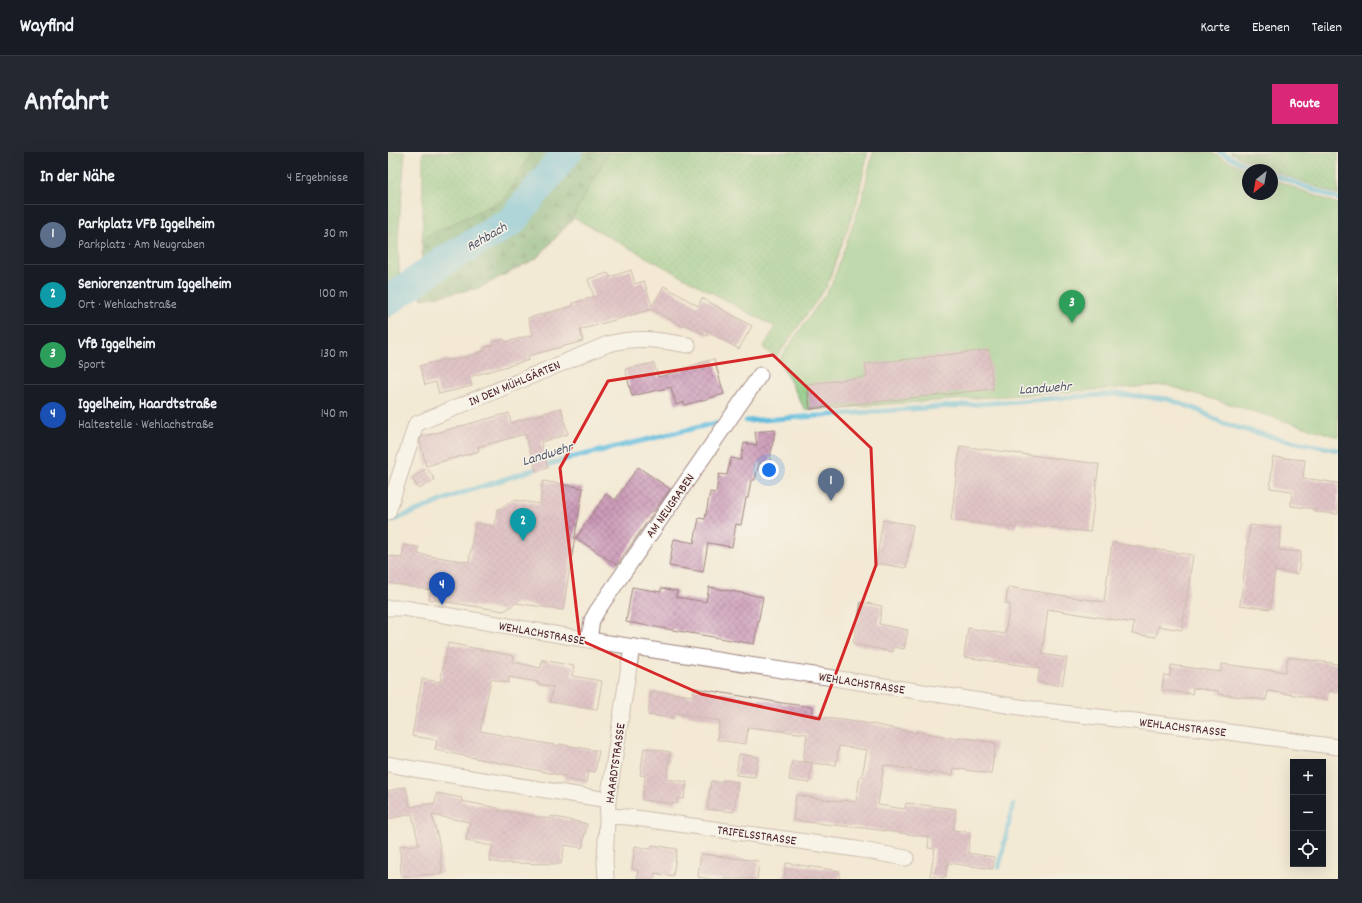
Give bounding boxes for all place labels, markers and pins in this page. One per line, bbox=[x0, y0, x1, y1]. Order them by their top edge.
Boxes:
pin: 3 bbox=[1059, 290, 1085, 323]
pin: 1 bbox=[818, 468, 844, 501]
pin: 2 bbox=[510, 508, 536, 541]
pin: 4 bbox=[429, 572, 455, 605]

